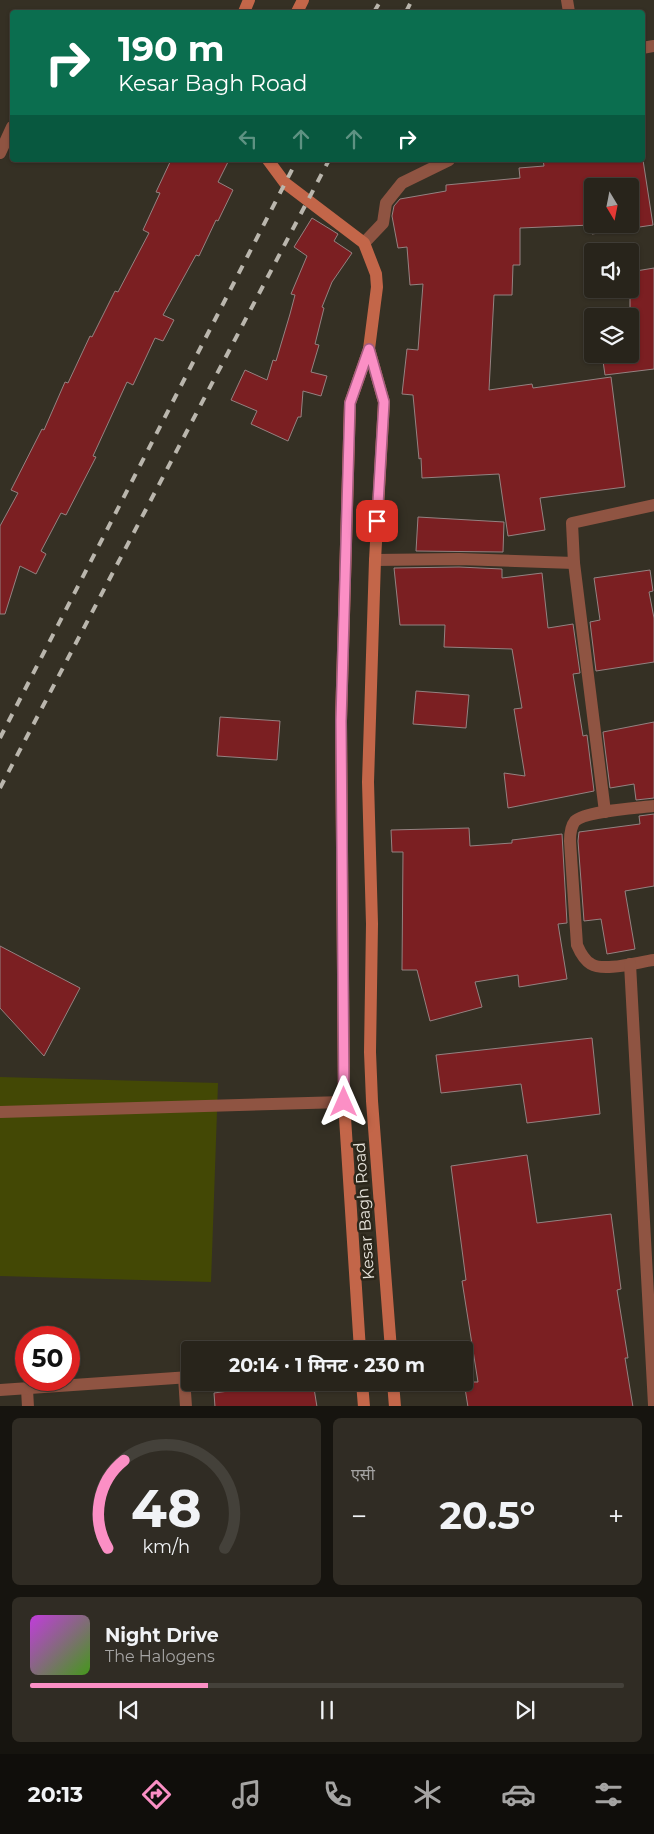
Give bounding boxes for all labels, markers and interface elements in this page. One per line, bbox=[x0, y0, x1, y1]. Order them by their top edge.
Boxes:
text: 190 m bbox=[118, 27, 224, 70]
icon: right bbox=[35, 30, 100, 95]
text: Kesar Bagh Road bbox=[118, 70, 308, 97]
icon: left bbox=[234, 125, 262, 153]
icon: ahead bbox=[287, 125, 315, 153]
icon: ahead bbox=[340, 125, 368, 153]
icon: right bbox=[393, 125, 421, 153]
north arrow bbox=[584, 178, 639, 232]
map controls bbox=[584, 178, 639, 363]
button: sound bbox=[584, 243, 639, 298]
button: layers bbox=[584, 308, 639, 363]
pin bbox=[356, 500, 398, 542]
icon: arrive bbox=[363, 507, 391, 535]
position arrow bbox=[317, 1075, 369, 1127]
street label: Kesar Bagh Road bbox=[350, 1142, 378, 1280]
speed limit sign: 50 bbox=[15, 1326, 80, 1391]
text: 20:14 · 1 मिनट · 230 m bbox=[229, 1354, 425, 1377]
text: एसी bbox=[351, 1465, 375, 1484]
text: 48 bbox=[131, 1477, 202, 1540]
text: 20.5° bbox=[440, 1492, 535, 1539]
text: − bbox=[351, 1499, 367, 1533]
text: + bbox=[608, 1499, 624, 1533]
text: km/h bbox=[143, 1536, 190, 1557]
text: Night Drive bbox=[105, 1624, 219, 1647]
text: The Halogens bbox=[105, 1647, 215, 1666]
icon: previous bbox=[115, 1696, 143, 1724]
icon: pause bbox=[313, 1696, 341, 1724]
icon: next bbox=[511, 1696, 539, 1724]
icon: directions bbox=[139, 1777, 174, 1812]
icon: music bbox=[229, 1777, 264, 1812]
icon: phone bbox=[320, 1777, 355, 1812]
icon: climate bbox=[410, 1777, 445, 1812]
icon: car bbox=[501, 1777, 536, 1812]
icon: filters bbox=[591, 1777, 626, 1812]
text: 20:13 bbox=[28, 1781, 83, 1808]

